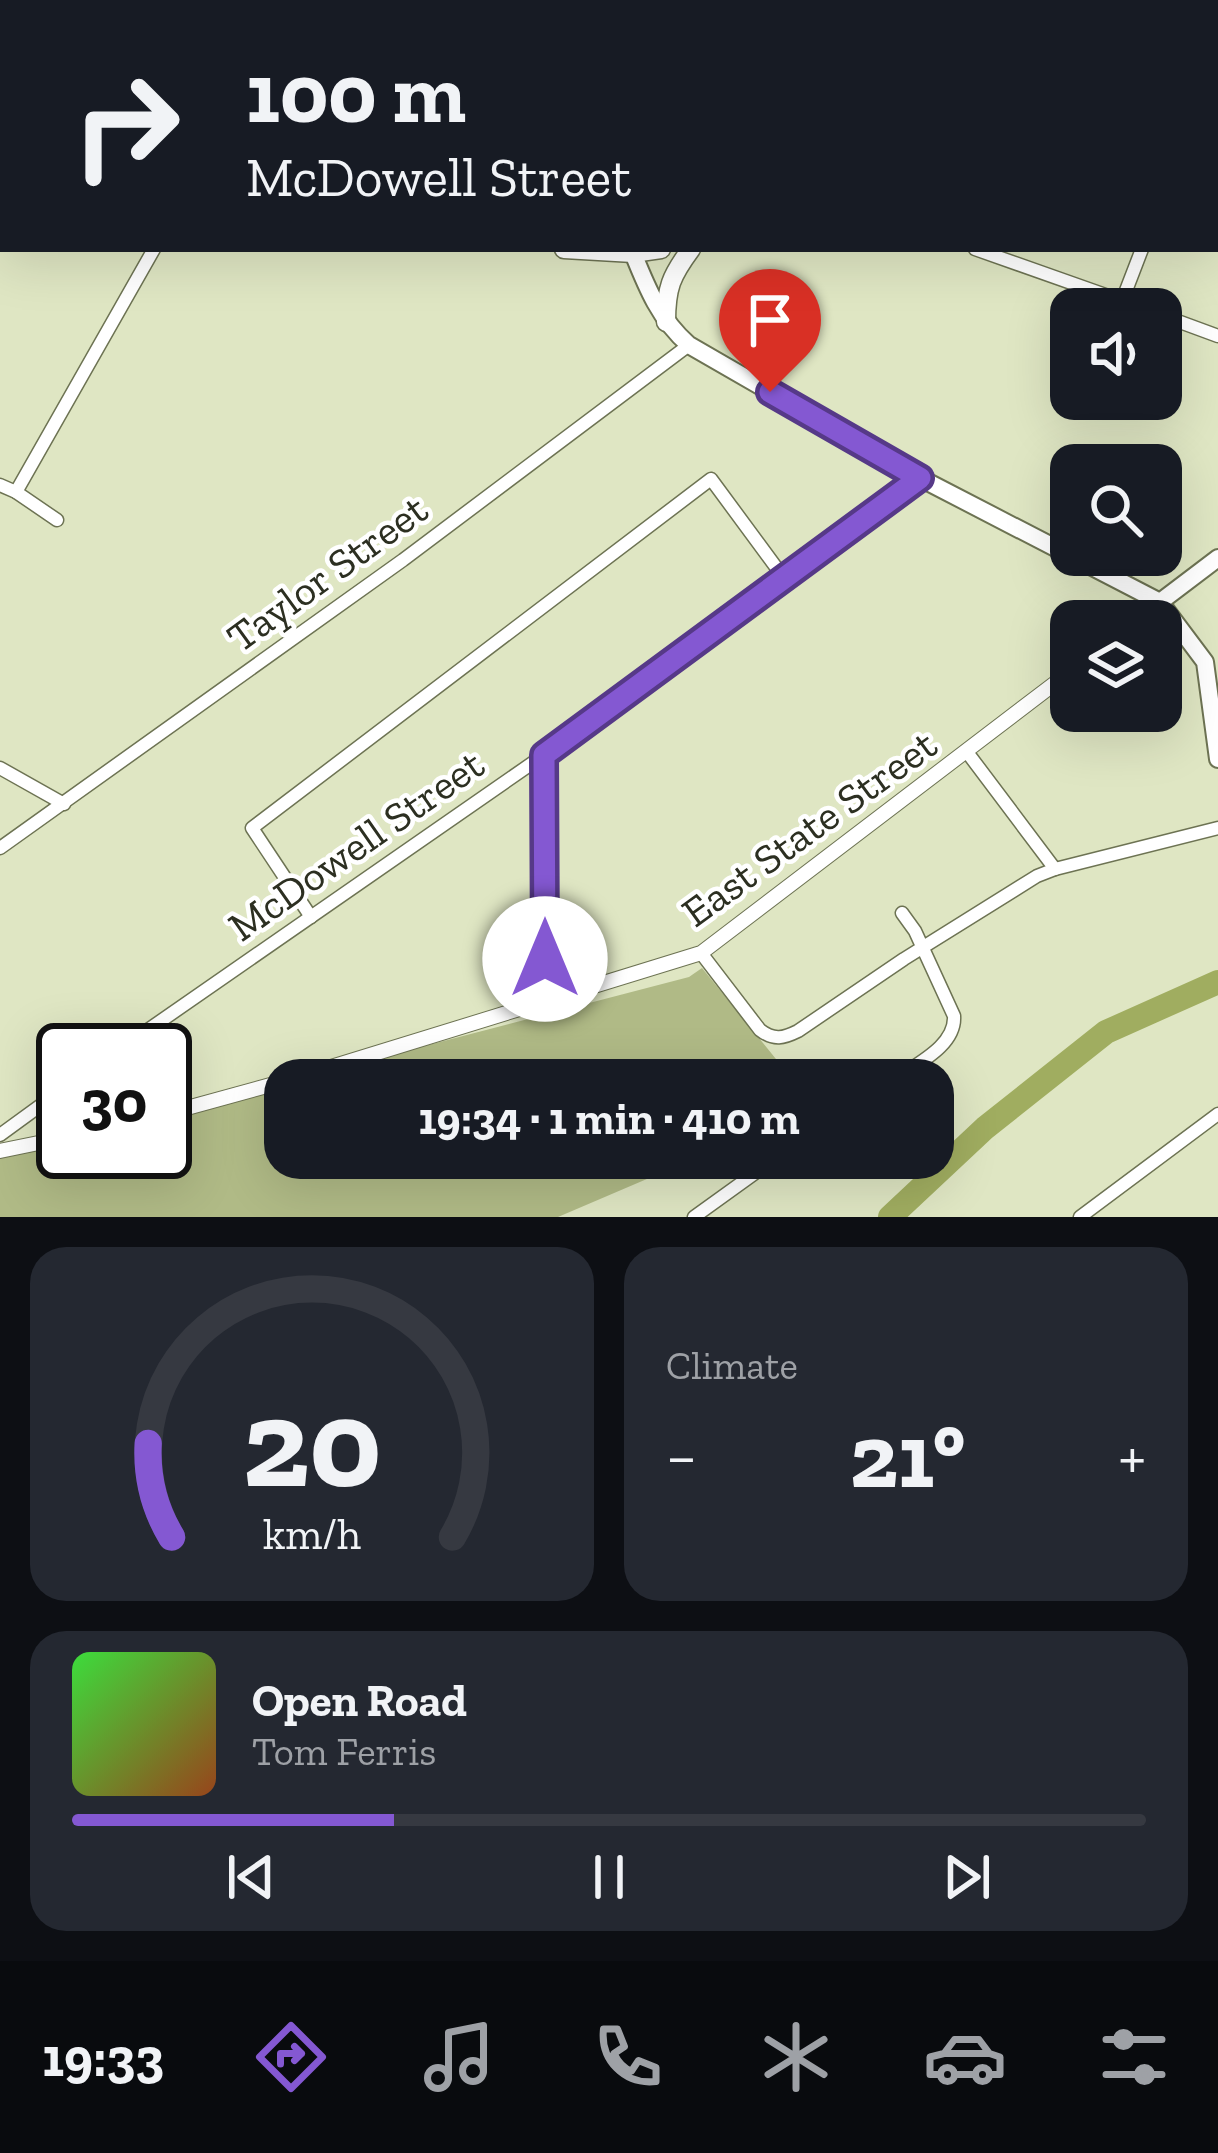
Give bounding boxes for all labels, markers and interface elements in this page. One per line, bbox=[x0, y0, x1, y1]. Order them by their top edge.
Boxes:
text: 100 m bbox=[246, 43, 466, 144]
icon: right bbox=[48, 48, 204, 204]
text: McDowell Street bbox=[246, 145, 631, 210]
pin bbox=[719, 269, 821, 392]
icon: arrive bbox=[737, 287, 803, 353]
map controls bbox=[1050, 288, 1182, 732]
button: sound bbox=[1050, 288, 1182, 420]
button: search bbox=[1050, 444, 1182, 576]
street label: Taylor Street bbox=[217, 483, 437, 663]
button: layers bbox=[1050, 600, 1182, 732]
street label: East State Street bbox=[672, 718, 947, 937]
street label: McDowell Street bbox=[219, 738, 494, 952]
position arrow bbox=[482, 896, 608, 1022]
speed limit sign: 30 bbox=[36, 1023, 192, 1179]
text: 19:34 · 1 min · 410 m bbox=[418, 1092, 800, 1146]
text: Climate bbox=[666, 1342, 798, 1389]
text: 20 bbox=[243, 1368, 381, 1518]
text: 21° bbox=[850, 1402, 965, 1510]
text: − bbox=[666, 1417, 697, 1496]
text: + bbox=[1118, 1417, 1146, 1496]
text: km/h bbox=[263, 1509, 361, 1560]
text: Open Road bbox=[252, 1674, 467, 1728]
text: Tom Ferris bbox=[252, 1728, 436, 1775]
icon: previous bbox=[218, 1844, 284, 1910]
icon: pause bbox=[576, 1844, 642, 1910]
icon: next bbox=[934, 1844, 1000, 1910]
icon: directions bbox=[249, 2015, 333, 2099]
icon: music bbox=[417, 2015, 501, 2099]
icon: phone bbox=[586, 2015, 670, 2099]
icon: climate bbox=[754, 2015, 838, 2099]
icon: car bbox=[923, 2015, 1007, 2099]
icon: filters bbox=[1092, 2015, 1176, 2099]
text: 19:33 bbox=[42, 2025, 164, 2090]

